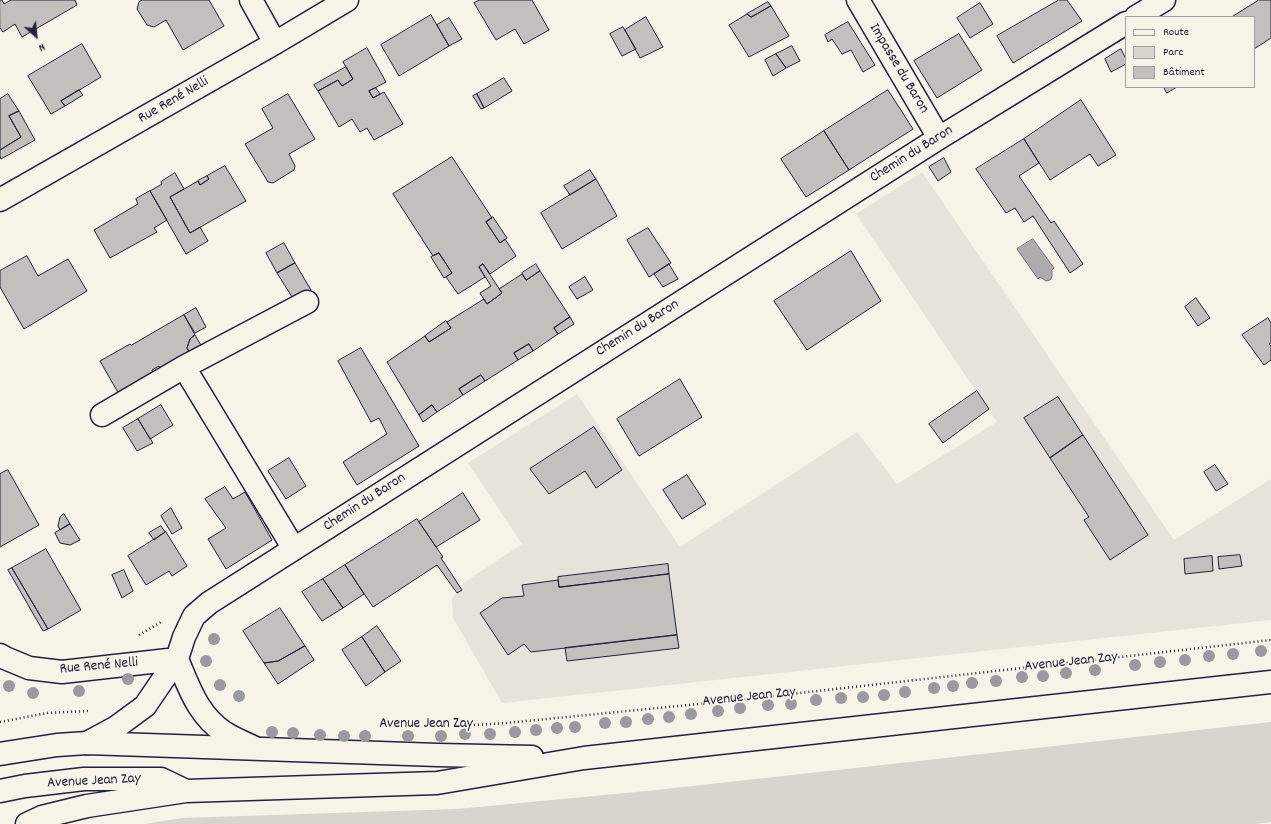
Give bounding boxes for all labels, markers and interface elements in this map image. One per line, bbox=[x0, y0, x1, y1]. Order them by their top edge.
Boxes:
north arrow bbox=[16, 16, 56, 56]
legend bbox=[1125, 16, 1255, 88]
street label: Impasse du Baron bbox=[864, 21, 932, 117]
text: Route bbox=[1163, 24, 1189, 41]
text: N bbox=[35, 38, 48, 55]
text: Parc bbox=[1163, 44, 1183, 61]
text: Bâtiment bbox=[1163, 64, 1205, 81]
street label: Rue René Nelli bbox=[136, 74, 212, 128]
street label: Chemin du Baron bbox=[867, 122, 957, 188]
street label: Chemin du Baron bbox=[593, 296, 683, 362]
street label: Chemin du Baron bbox=[320, 470, 410, 536]
street label: Avenue Jean Zay bbox=[1023, 649, 1119, 677]
street label: Rue René Nelli bbox=[59, 655, 139, 679]
street label: Avenue Jean Zay bbox=[701, 684, 797, 712]
street label: Avenue Jean Zay bbox=[379, 716, 473, 734]
street label: Avenue Jean Zay bbox=[47, 771, 141, 793]

